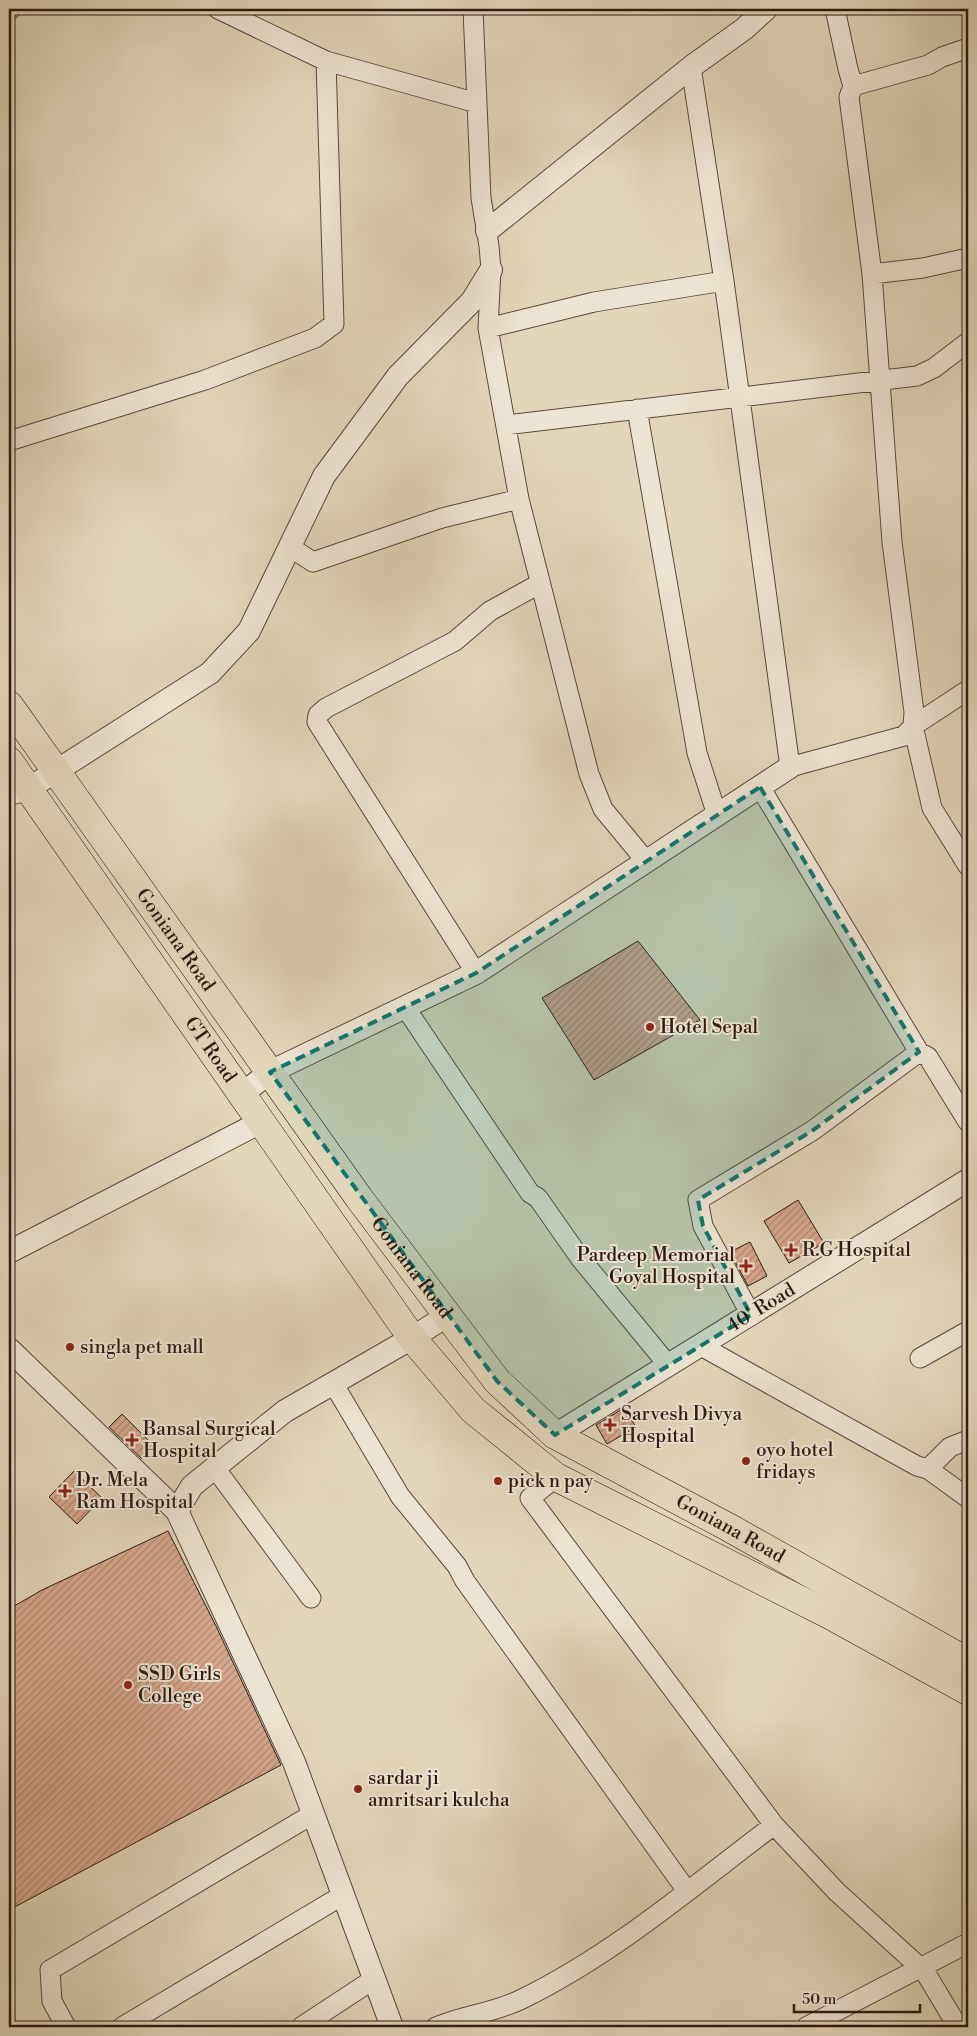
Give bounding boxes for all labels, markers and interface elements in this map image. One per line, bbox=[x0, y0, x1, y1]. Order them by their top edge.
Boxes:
street label: Goniana Road bbox=[131, 884, 221, 996]
street label: GT Road bbox=[179, 1012, 242, 1087]
place label: Hotel Sepal bbox=[660, 1015, 759, 1039]
marker: Hotel Sepal bbox=[644, 1021, 656, 1033]
street label: Goniana Road bbox=[366, 1212, 458, 1323]
place label: R.G Hospital bbox=[802, 1238, 911, 1262]
place label: Pardeep Memorial Goyal Hospital bbox=[577, 1243, 735, 1289]
marker: R.G Hospital bbox=[784, 1243, 798, 1257]
marker: Pardeep Memorial Goyal Hospital bbox=[739, 1259, 753, 1273]
street label: 40' Road bbox=[722, 1278, 800, 1338]
place label: singla pet mall bbox=[80, 1335, 204, 1359]
marker: singla pet mall bbox=[64, 1341, 76, 1353]
place label: Sarvesh Divya Hospital bbox=[621, 1402, 742, 1448]
place label: Bansal Surgical Hospital bbox=[142, 1417, 276, 1463]
marker: Sarvesh Divya Hospital bbox=[603, 1418, 617, 1432]
marker: Bansal Surgical Hospital bbox=[125, 1433, 139, 1447]
place label: oyo hotel fridays bbox=[756, 1438, 834, 1484]
marker: oyo hotel fridays bbox=[740, 1455, 752, 1467]
place label: Dr. Mela Ram Hospital bbox=[76, 1468, 194, 1514]
place label: pick n pay bbox=[508, 1469, 594, 1493]
marker: pick n pay bbox=[492, 1475, 504, 1487]
marker: Dr. Mela Ram Hospital bbox=[58, 1484, 72, 1498]
street label: Goniana Road bbox=[672, 1489, 789, 1569]
place label: SSD Girls College bbox=[138, 1662, 221, 1708]
marker: SSD Girls College bbox=[122, 1679, 134, 1691]
place label: sardar ji amritsari kulcha bbox=[368, 1766, 510, 1812]
marker: sardar ji amritsari kulcha bbox=[352, 1783, 364, 1795]
scale bar bbox=[794, 1981, 921, 2013]
text: 50 m bbox=[802, 1990, 836, 2009]

